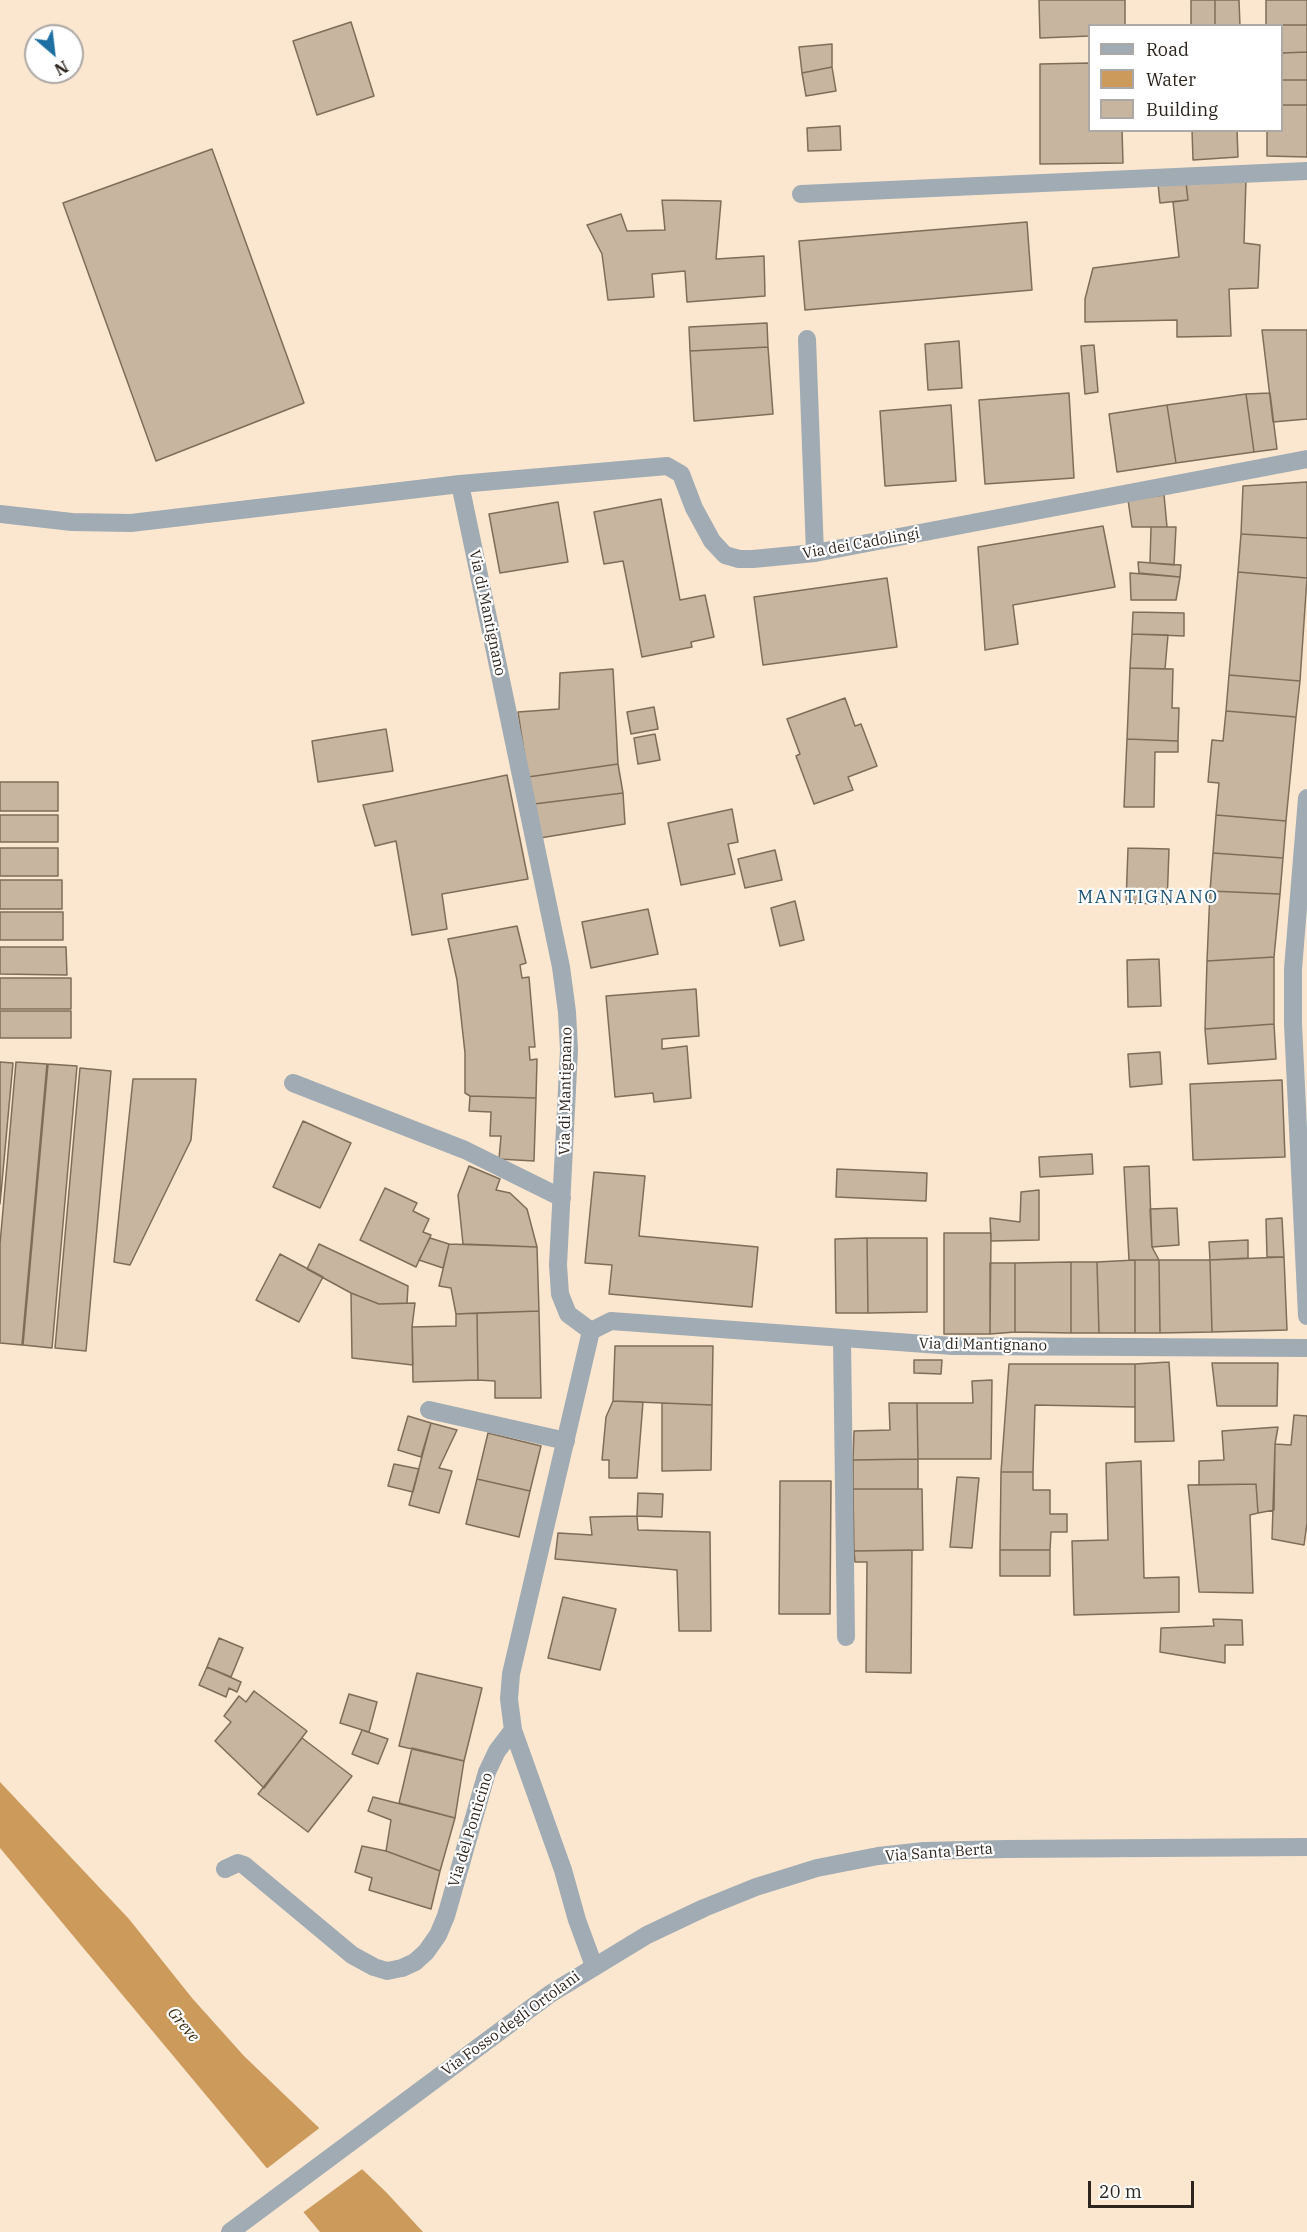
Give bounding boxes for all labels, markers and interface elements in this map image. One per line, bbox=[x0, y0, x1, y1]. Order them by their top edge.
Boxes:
north arrow bbox=[24, 24, 84, 84]
legend bbox=[1088, 24, 1283, 132]
text: Road bbox=[1146, 38, 1189, 61]
text: N bbox=[51, 56, 72, 80]
text: Water bbox=[1146, 68, 1196, 91]
text: Building bbox=[1146, 98, 1218, 121]
street label: Via dei Cadolingi bbox=[801, 525, 921, 563]
street label: Via di Mantignano bbox=[465, 548, 509, 678]
district label: MANTIGNANO bbox=[1077, 887, 1219, 909]
street label: Via di Mantignano bbox=[556, 1027, 576, 1155]
street label: Via di Mantignano bbox=[919, 1335, 1047, 1355]
street label: Via del Ponticino bbox=[445, 1771, 497, 1889]
street label: Via Santa Berta bbox=[885, 1840, 993, 1866]
street label: Via Fosso degli Ortolani bbox=[439, 1968, 583, 2080]
water label: Greve bbox=[163, 2004, 203, 2046]
scale bar bbox=[1091, 2169, 1198, 2207]
text: 20 m bbox=[1099, 2180, 1142, 2203]

